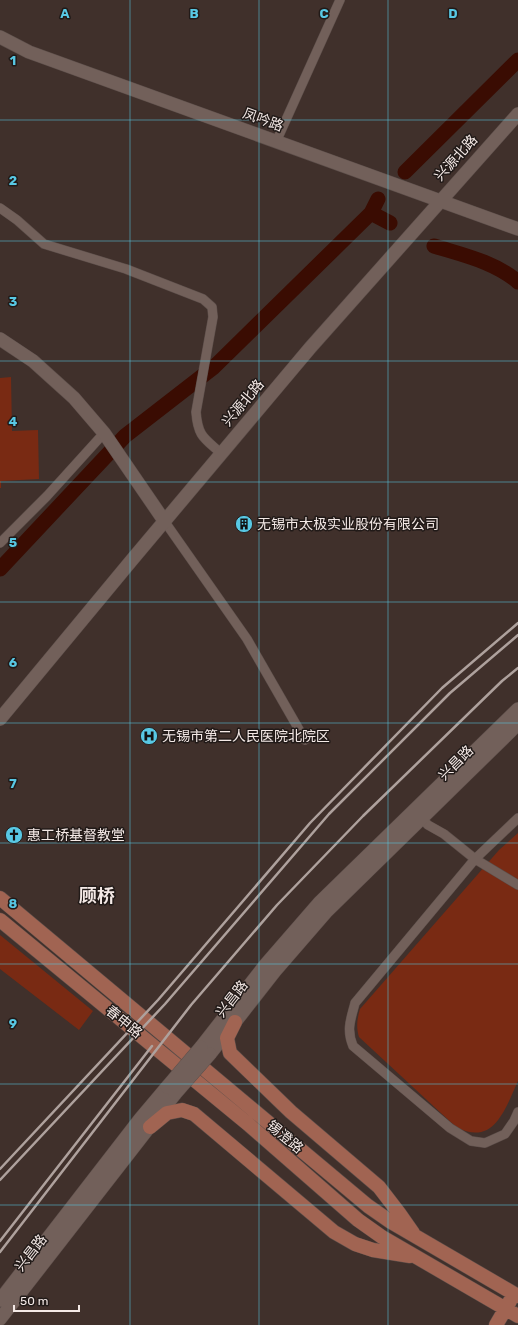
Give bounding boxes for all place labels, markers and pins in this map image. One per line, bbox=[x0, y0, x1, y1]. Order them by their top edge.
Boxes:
building icon: 无锡市太极实业股份有限公司 bbox=[234, 514, 254, 534]
place label: 无锡市太极实业股份有限公司 bbox=[257, 516, 439, 533]
hospital icon: 无锡市第二人民医院北院区 bbox=[139, 726, 159, 746]
place label: 无锡市第二人民医院北院区 bbox=[162, 728, 330, 745]
church icon: 惠工桥基督教堂 bbox=[4, 825, 24, 845]
place label: 惠工桥基督教堂 bbox=[27, 827, 125, 844]

